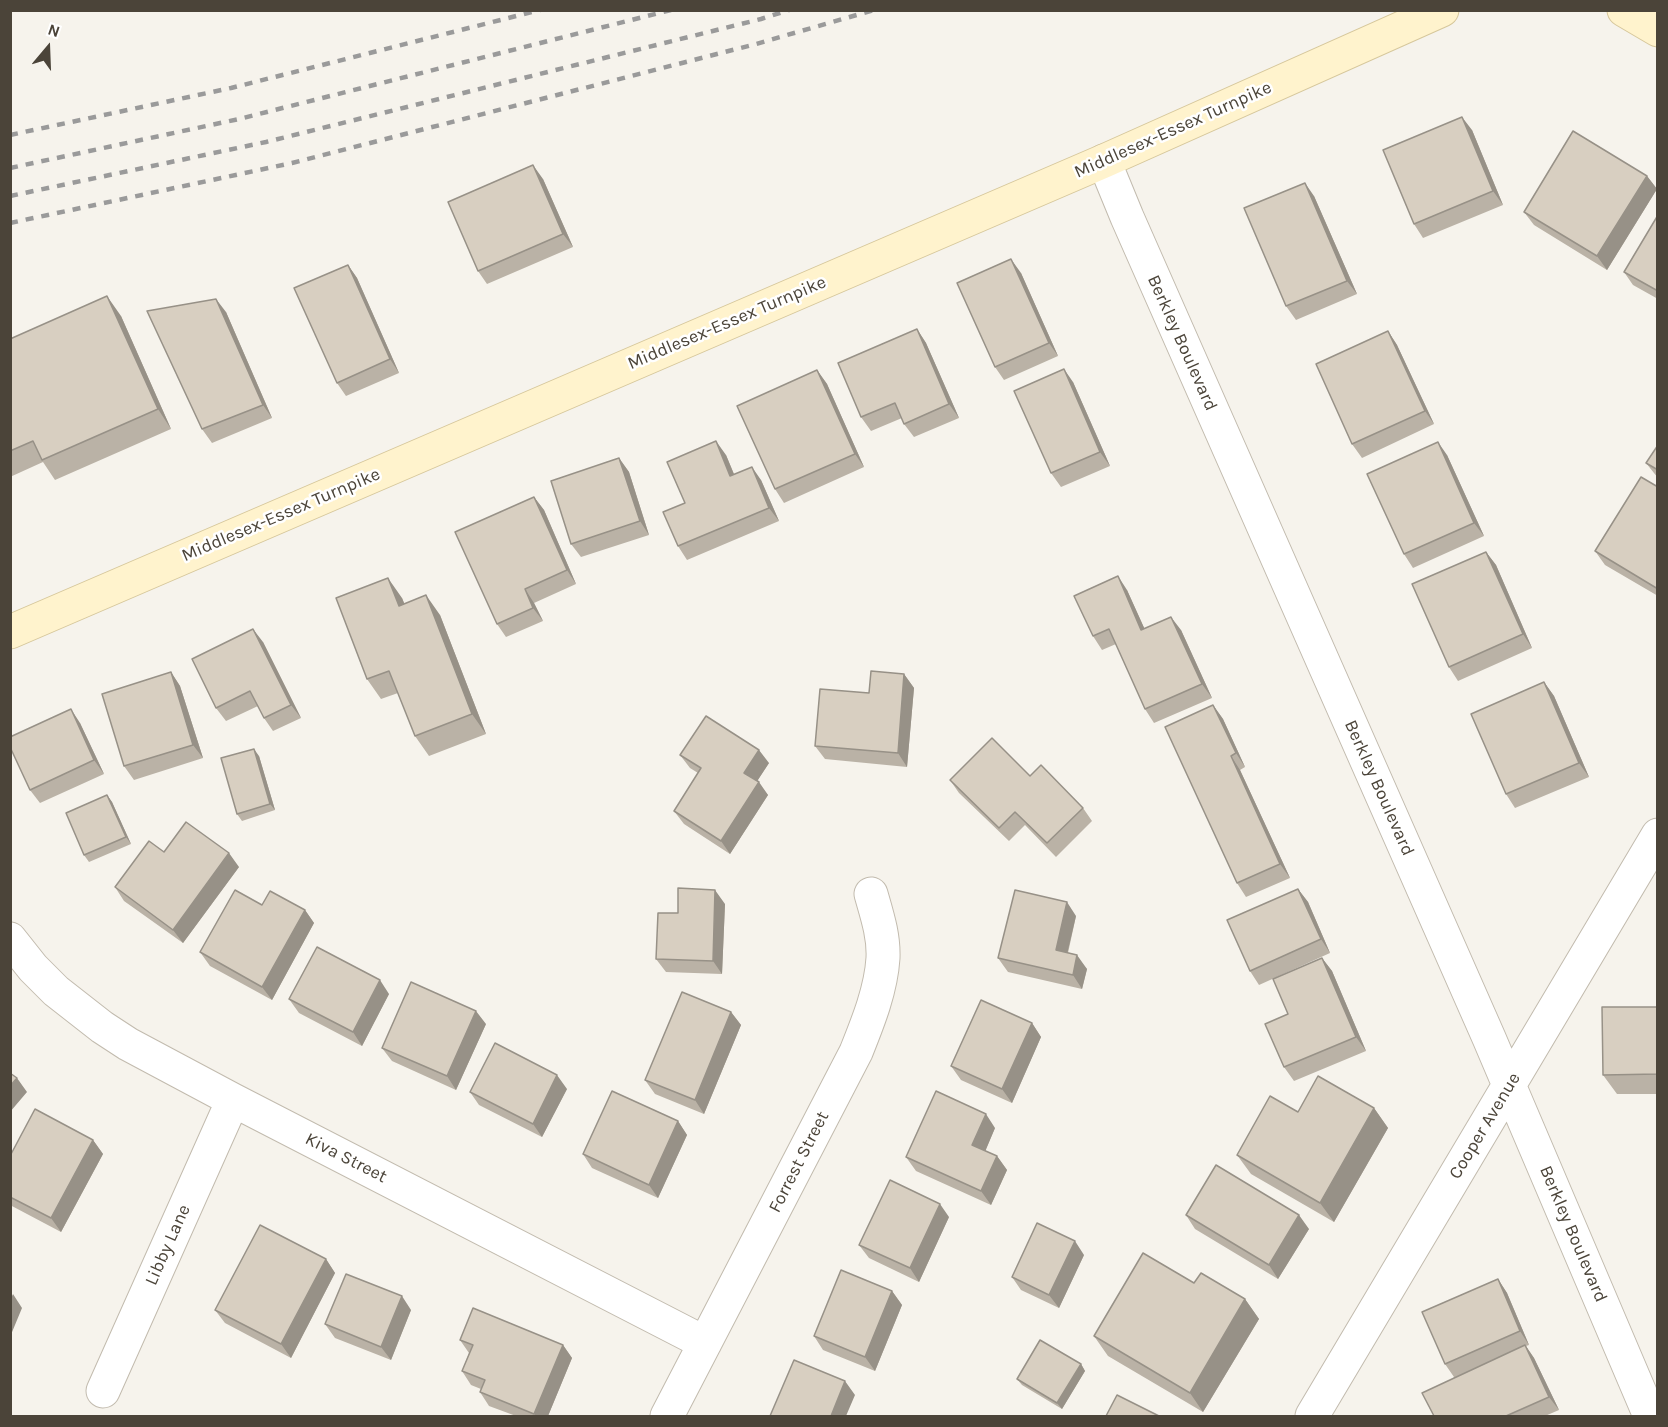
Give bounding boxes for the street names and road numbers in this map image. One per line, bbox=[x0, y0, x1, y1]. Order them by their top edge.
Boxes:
street label: Middlesex-Essex Turnpike bbox=[1071, 77, 1275, 183]
street label: Middlesex-Essex Turnpike bbox=[625, 271, 829, 375]
street label: Berkley Boulevard bbox=[1142, 272, 1222, 414]
street label: Middlesex-Essex Turnpike bbox=[179, 463, 383, 567]
street label: Berkley Boulevard bbox=[1339, 717, 1419, 859]
street label: Cooper Avenue bbox=[1445, 1069, 1525, 1183]
street label: Forrest Street bbox=[764, 1108, 834, 1216]
street label: Kiva Street bbox=[301, 1128, 391, 1188]
street label: Berkley Boulevard bbox=[1534, 1162, 1612, 1306]
street label: Libby Lane bbox=[141, 1201, 195, 1289]

